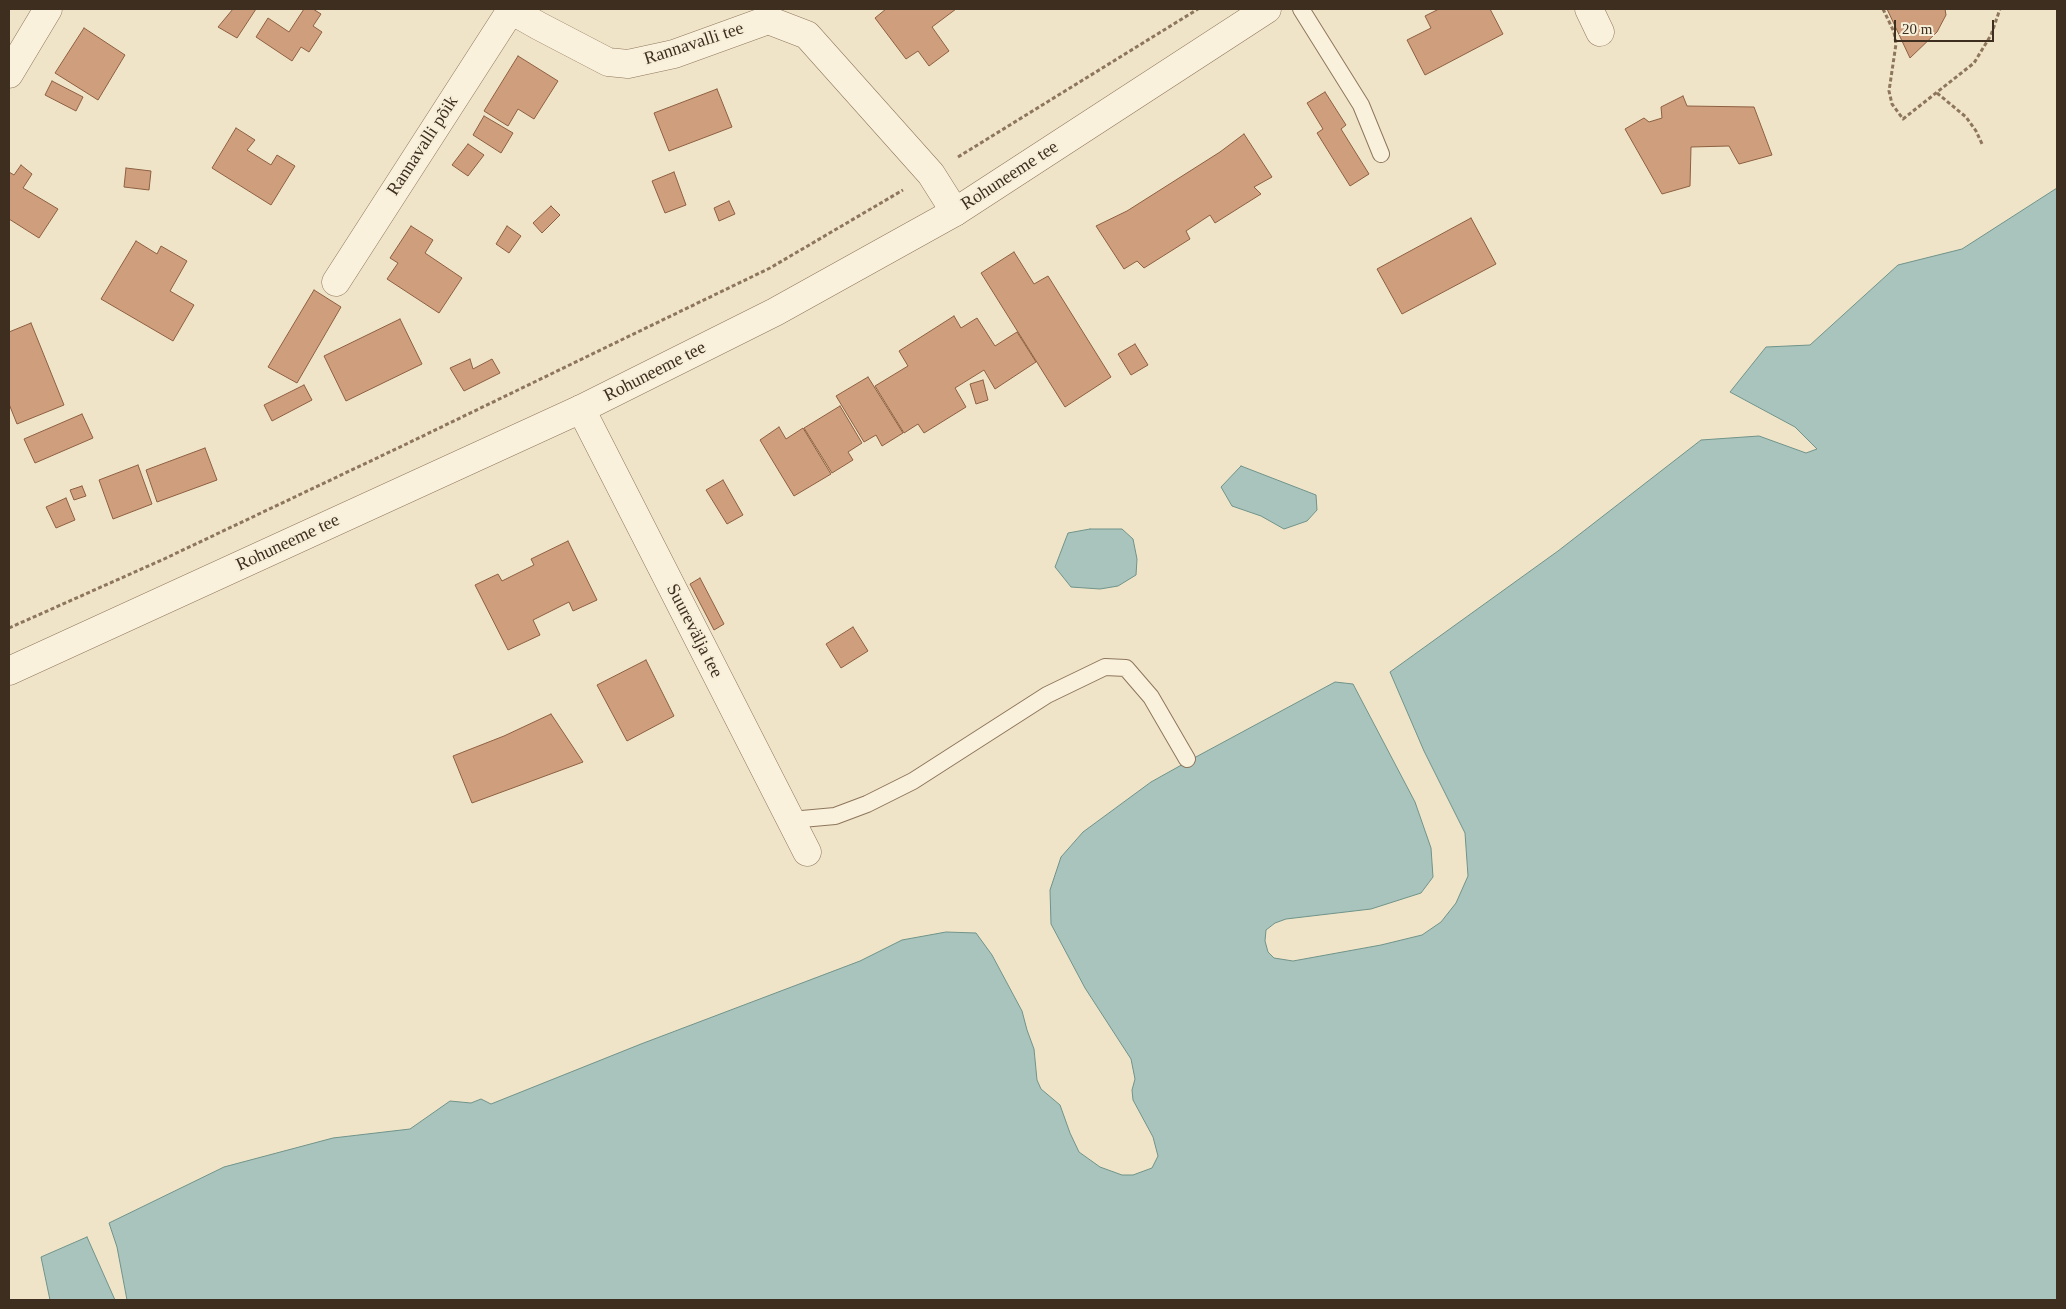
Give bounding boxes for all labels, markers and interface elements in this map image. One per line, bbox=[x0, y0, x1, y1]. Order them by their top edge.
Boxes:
scale bar bbox=[1896, 10, 1996, 42]
street label: Rannavalli tee bbox=[641, 18, 747, 70]
text: 20 m bbox=[1902, 21, 1932, 37]
street label: Rannavalli põik bbox=[383, 92, 463, 200]
street label: Rohuneeme tee bbox=[957, 137, 1063, 215]
street label: Rohuneeme tee bbox=[600, 337, 710, 407]
street label: Rohuneeme tee bbox=[233, 510, 343, 576]
street label: Suurevälja tee bbox=[661, 580, 727, 682]

